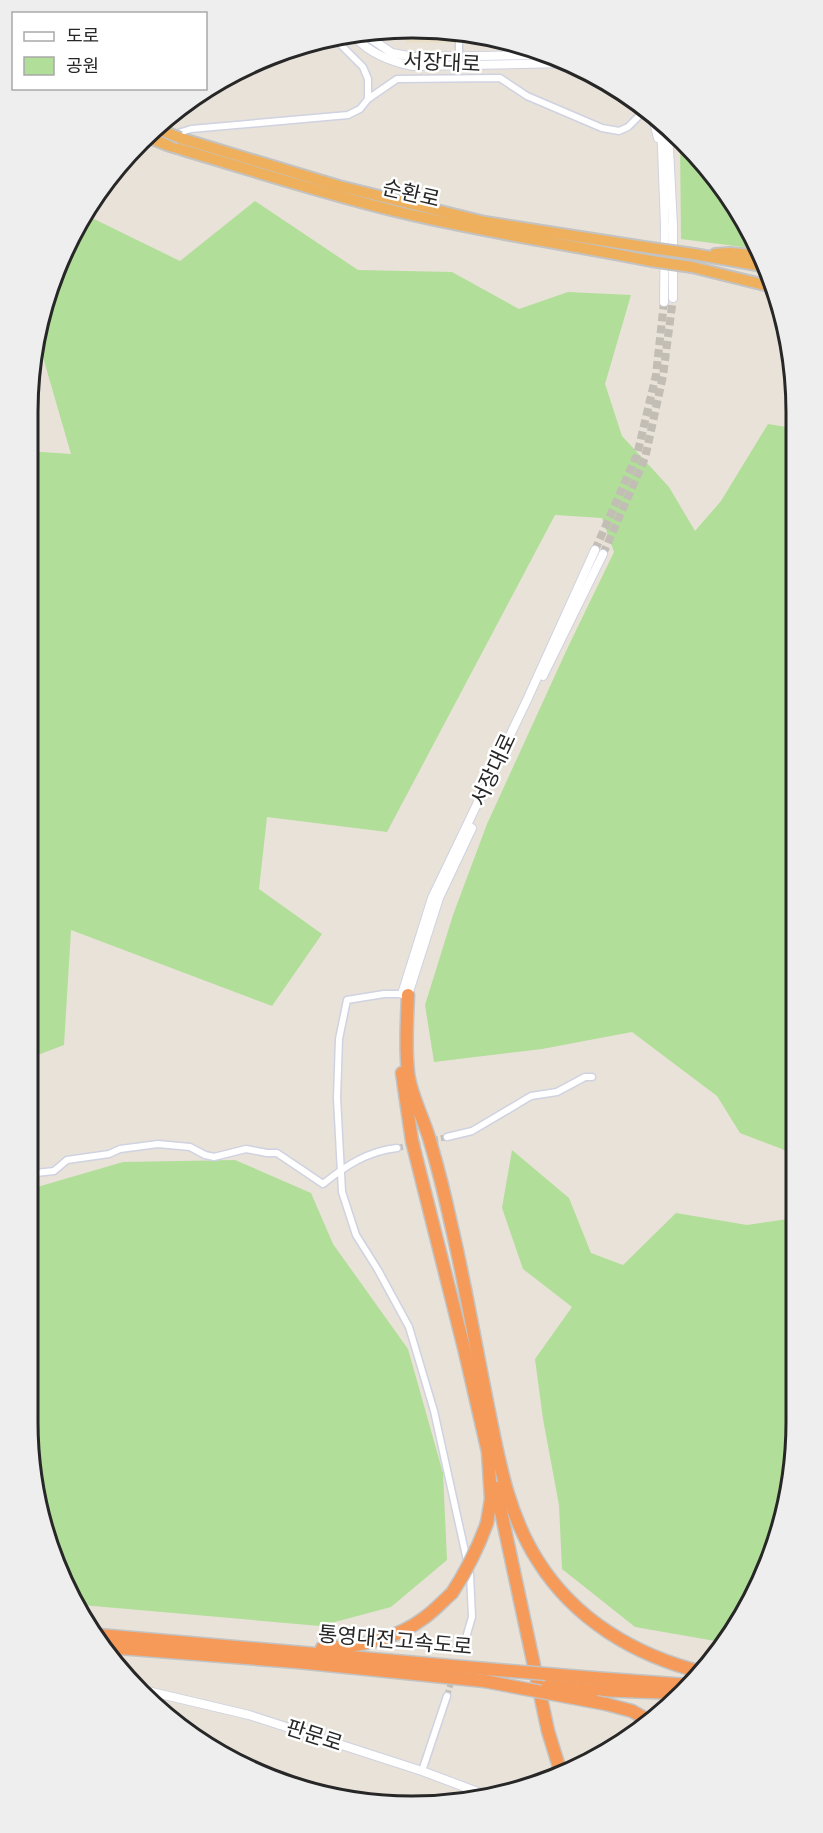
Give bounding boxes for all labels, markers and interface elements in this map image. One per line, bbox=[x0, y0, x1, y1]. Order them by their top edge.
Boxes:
legend bbox=[12, 12, 207, 90]
text: 도로 bbox=[66, 26, 99, 47]
street label: 서장대로 bbox=[403, 48, 481, 78]
text: 공원 bbox=[66, 56, 99, 77]
street label: 순환로 bbox=[380, 175, 442, 213]
street label: 서장대로 bbox=[466, 730, 522, 810]
street label: 통영대전고속도로 bbox=[317, 1622, 473, 1660]
street label: 판문로 bbox=[283, 1715, 345, 1757]

